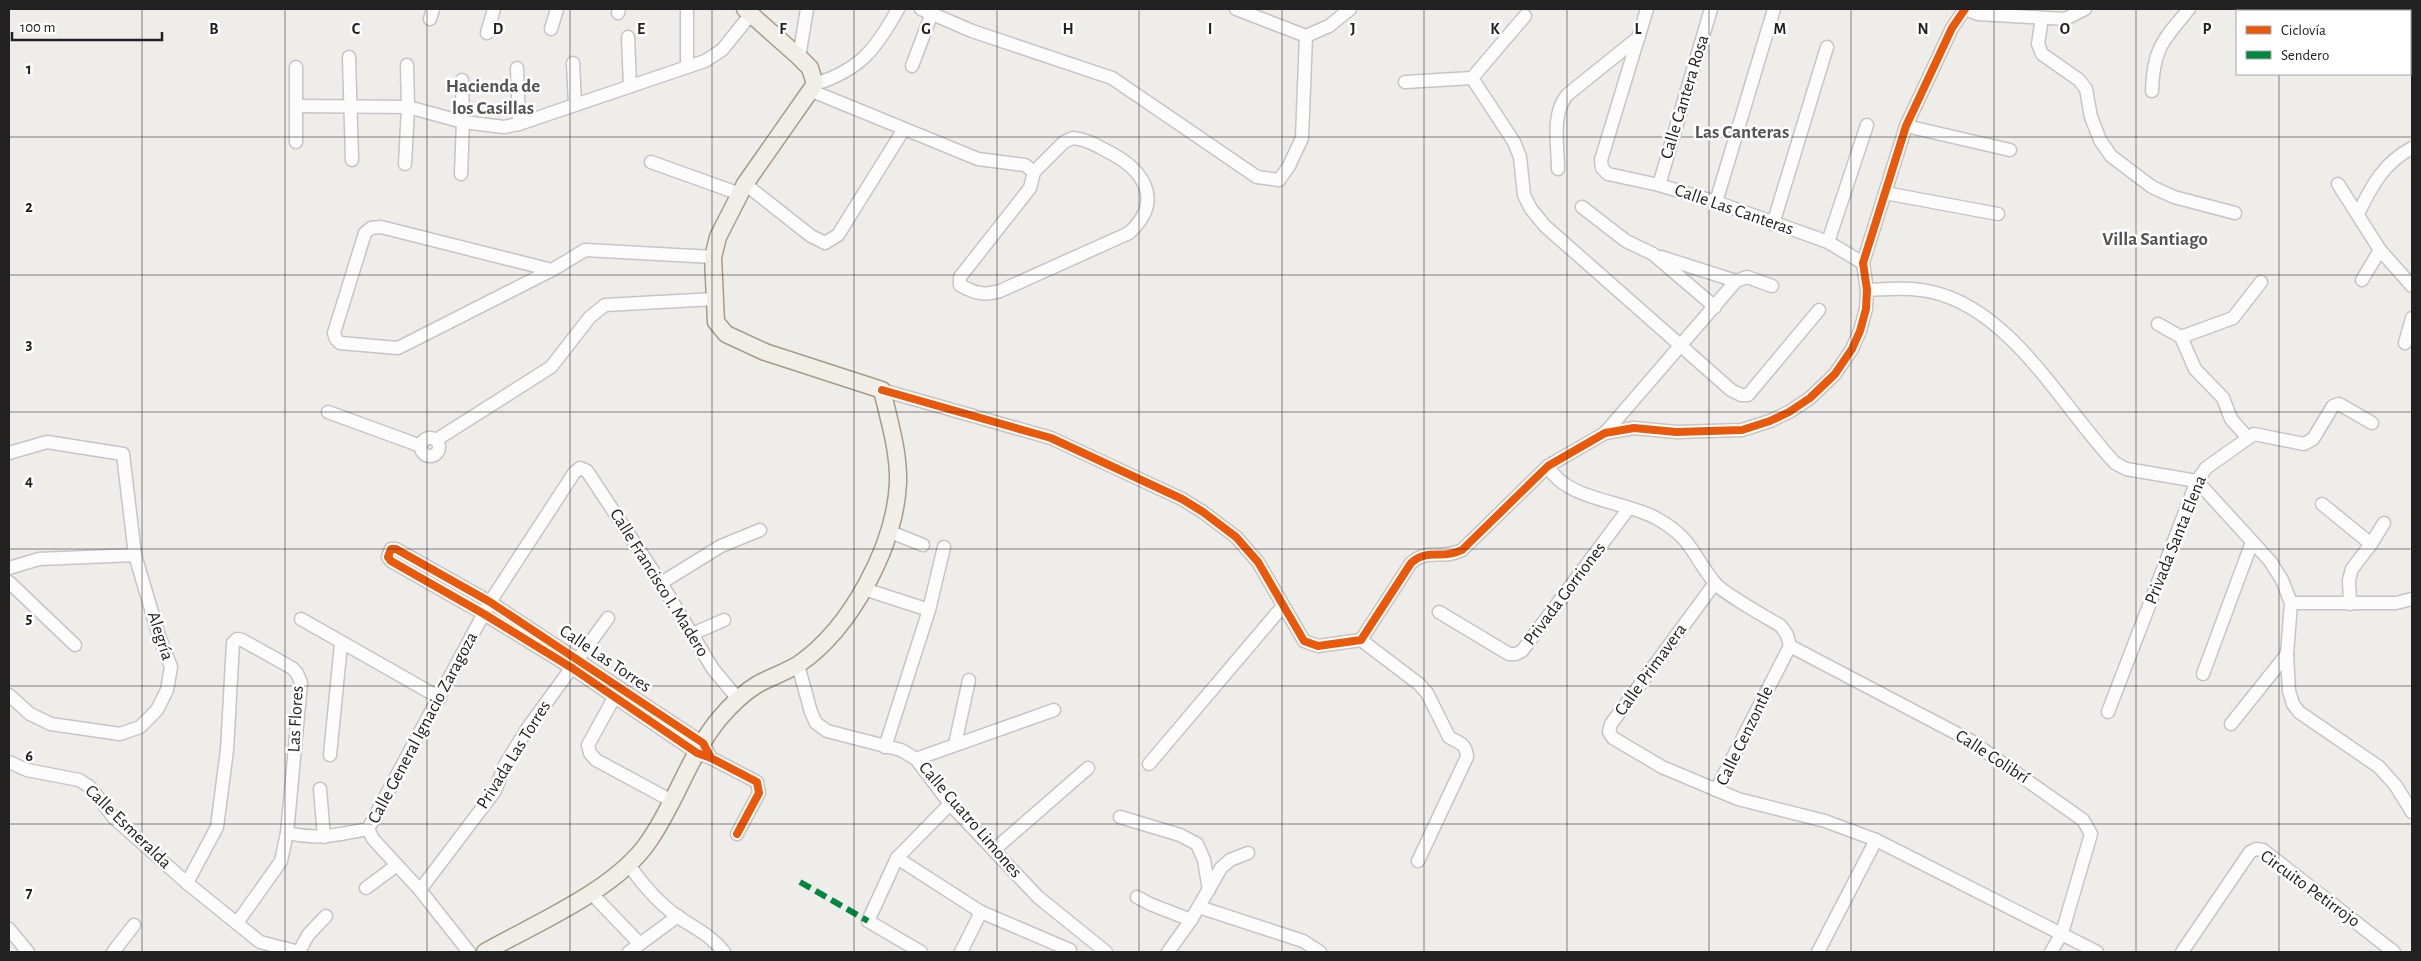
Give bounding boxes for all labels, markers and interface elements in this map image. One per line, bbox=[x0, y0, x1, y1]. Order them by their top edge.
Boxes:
scale bar bbox=[12, 10, 162, 42]
legend bbox=[2236, 10, 2411, 75]
text: 100 m bbox=[20, 20, 55, 35]
text: B bbox=[209, 21, 219, 37]
text: C bbox=[352, 21, 361, 37]
text: D bbox=[493, 21, 504, 37]
text: E bbox=[637, 21, 645, 37]
text: F bbox=[779, 21, 787, 37]
text: G bbox=[921, 21, 931, 37]
text: H bbox=[1062, 21, 1074, 37]
text: I bbox=[1208, 21, 1212, 37]
text: J bbox=[1350, 21, 1356, 37]
text: K bbox=[1490, 21, 1500, 37]
text: L bbox=[1635, 21, 1642, 37]
text: M bbox=[1774, 21, 1786, 37]
text: N bbox=[1917, 21, 1929, 37]
text: O bbox=[2060, 21, 2070, 37]
text: P bbox=[2203, 21, 2212, 37]
text: Ciclovía bbox=[2281, 23, 2326, 38]
street label: Calle Cantera Rosa bbox=[1658, 33, 1712, 161]
text: Sendero bbox=[2281, 48, 2329, 63]
text: 1 bbox=[26, 61, 32, 77]
district label: Hacienda de los Casillas bbox=[446, 77, 540, 118]
district label: Las Canteras bbox=[1695, 123, 1789, 142]
street label: Calle Las Canteras bbox=[1672, 181, 1796, 239]
text: 2 bbox=[25, 199, 33, 215]
district label: Villa Santiago bbox=[2102, 230, 2208, 249]
text: 3 bbox=[26, 336, 33, 352]
text: 4 bbox=[25, 473, 33, 489]
street label: Privada Santa Elena bbox=[2142, 473, 2210, 607]
street label: Calle Francisco I. Madero bbox=[606, 506, 712, 660]
street label: Privada Gorriones bbox=[1521, 539, 1609, 649]
street label: Alegría bbox=[144, 609, 176, 663]
text: 5 bbox=[26, 610, 33, 626]
street label: Calle Primavera bbox=[1612, 621, 1690, 719]
street label: Calle Las Torres bbox=[556, 622, 654, 696]
street label: Calle General Ignacio Zaragoza bbox=[365, 629, 481, 827]
street label: Calle Cenzontle bbox=[1713, 684, 1777, 788]
street label: Las Flores bbox=[285, 685, 307, 753]
street label: Privada Las Torres bbox=[474, 698, 554, 812]
street label: Calle Colibrí bbox=[1952, 727, 2033, 788]
text: 6 bbox=[25, 748, 33, 764]
street label: Calle Cuatro Limones bbox=[915, 759, 1025, 881]
street label: Calle Esmeralda bbox=[81, 782, 175, 872]
street label: Circuito Petirrojo bbox=[2257, 847, 2363, 931]
text: 7 bbox=[26, 885, 33, 901]

